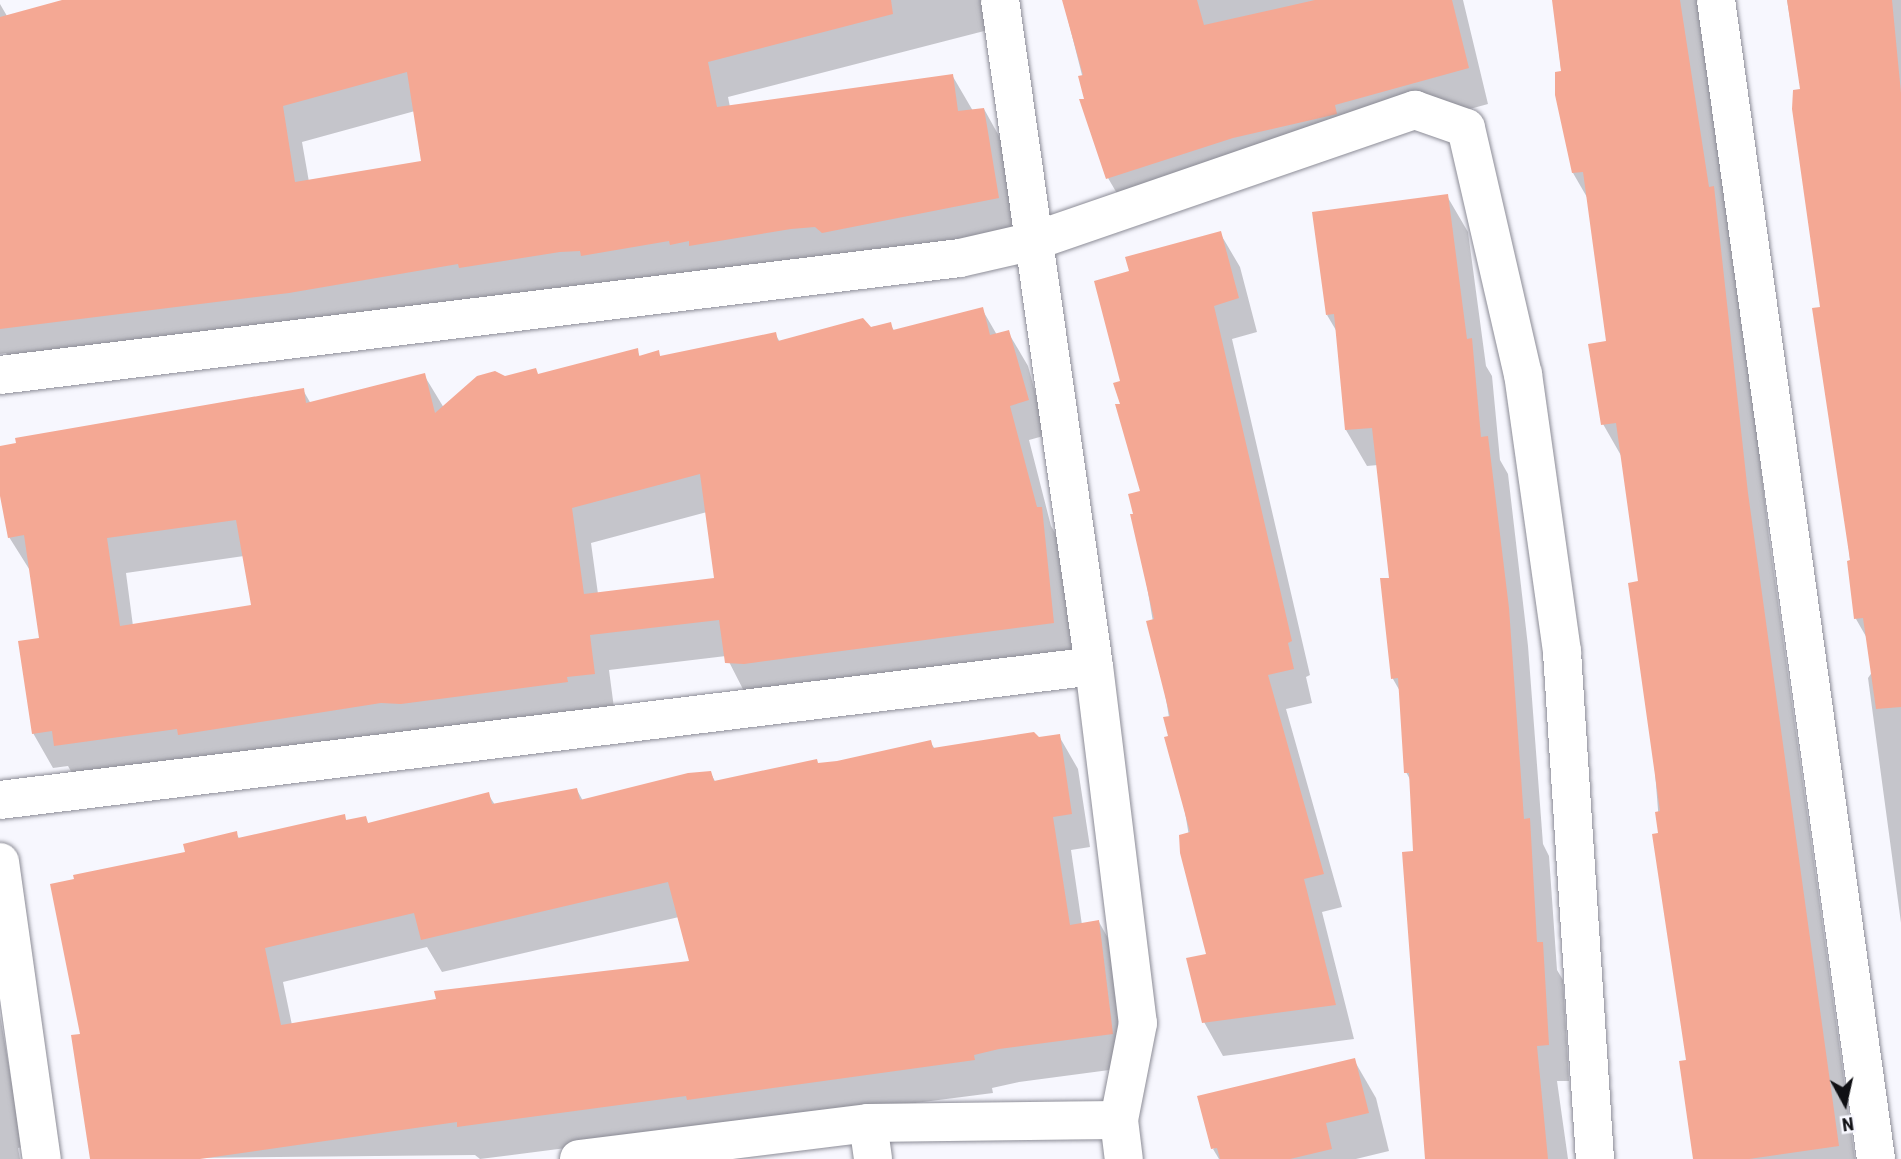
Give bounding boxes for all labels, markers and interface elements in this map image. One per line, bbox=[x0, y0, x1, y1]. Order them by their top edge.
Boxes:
north arrow bbox=[1810, 1068, 1880, 1138]
text: N bbox=[1841, 1112, 1855, 1136]

